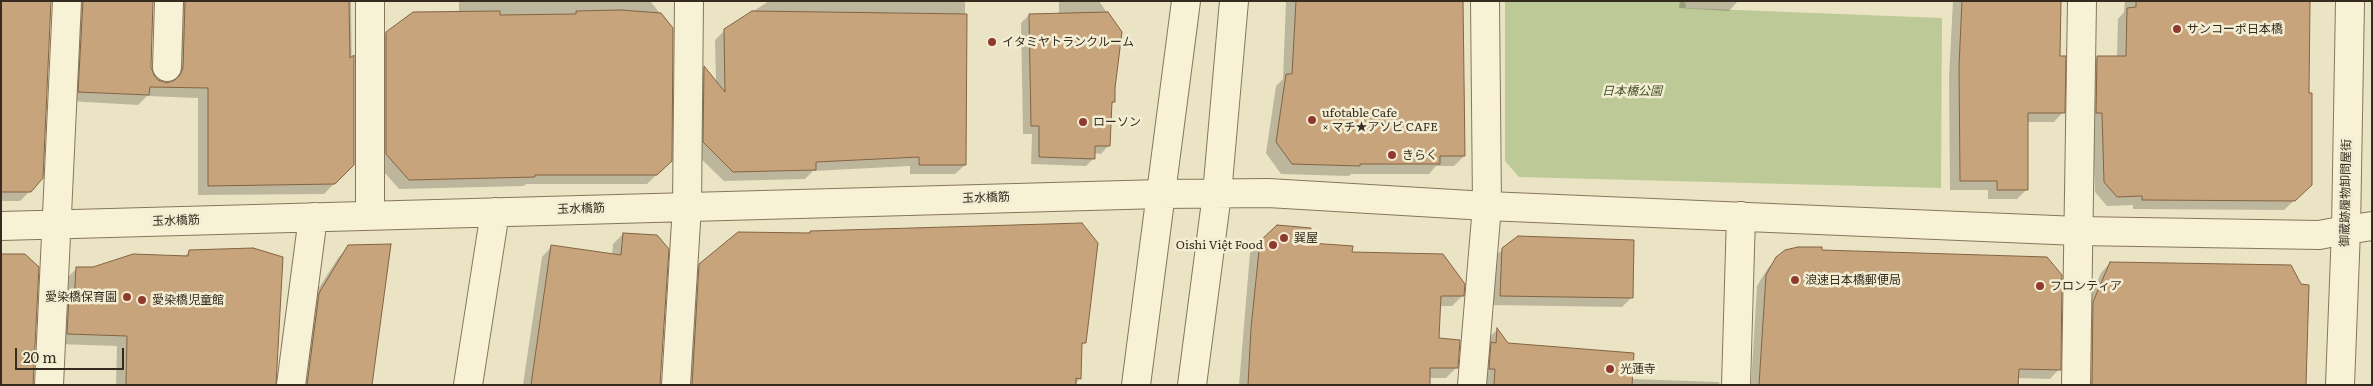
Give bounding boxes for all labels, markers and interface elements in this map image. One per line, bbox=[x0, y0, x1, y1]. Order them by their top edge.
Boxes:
place label: サンコーポ日本橋 bbox=[2187, 22, 2283, 36]
marker: サンコーポ日本橋 bbox=[2171, 23, 2183, 35]
place label: イタミヤトランクルーム bbox=[1002, 35, 1134, 49]
marker: イタミヤトランクルーム bbox=[986, 36, 998, 48]
park label: 日本橋公園 bbox=[1602, 84, 1662, 98]
place label: ufotable Cafe × マチ★アソビ CAFE bbox=[1322, 106, 1438, 134]
marker: ufotable Cafe × マチ★アソビ CAFE bbox=[1306, 114, 1318, 126]
place label: ローソン bbox=[1093, 115, 1141, 129]
marker: ローソン bbox=[1077, 116, 1089, 128]
street label: 御蔵跡履物卸問屋街 bbox=[2338, 139, 2354, 247]
place label: きらく bbox=[1402, 148, 1438, 162]
marker: きらく bbox=[1386, 149, 1398, 161]
street label: 玉水橋筋 bbox=[962, 190, 1010, 206]
street label: 玉水橋筋 bbox=[557, 201, 605, 217]
street label: 玉水橋筋 bbox=[152, 213, 200, 229]
place label: 巽屋 bbox=[1294, 231, 1318, 245]
marker: 巽屋 bbox=[1278, 232, 1290, 244]
place label: Oishi Việt Food bbox=[1176, 238, 1263, 252]
marker: Oishi Việt Food bbox=[1267, 239, 1279, 251]
place label: 浪速日本橋郵便局 bbox=[1805, 273, 1901, 287]
marker: 浪速日本橋郵便局 bbox=[1789, 274, 1801, 286]
place label: フロンティア bbox=[2050, 279, 2122, 293]
marker: フロンティア bbox=[2034, 280, 2046, 292]
place label: 愛染橋保育園 bbox=[45, 290, 117, 304]
marker: 愛染橋保育園 bbox=[121, 291, 133, 303]
place label: 愛染橋児童館 bbox=[152, 293, 224, 307]
marker: 愛染橋児童館 bbox=[136, 294, 148, 306]
scale bar bbox=[18, 338, 126, 370]
text: 20 m bbox=[23, 345, 57, 368]
place label: 光蓮寺 bbox=[1620, 362, 1656, 376]
marker: 光蓮寺 bbox=[1604, 363, 1616, 375]

